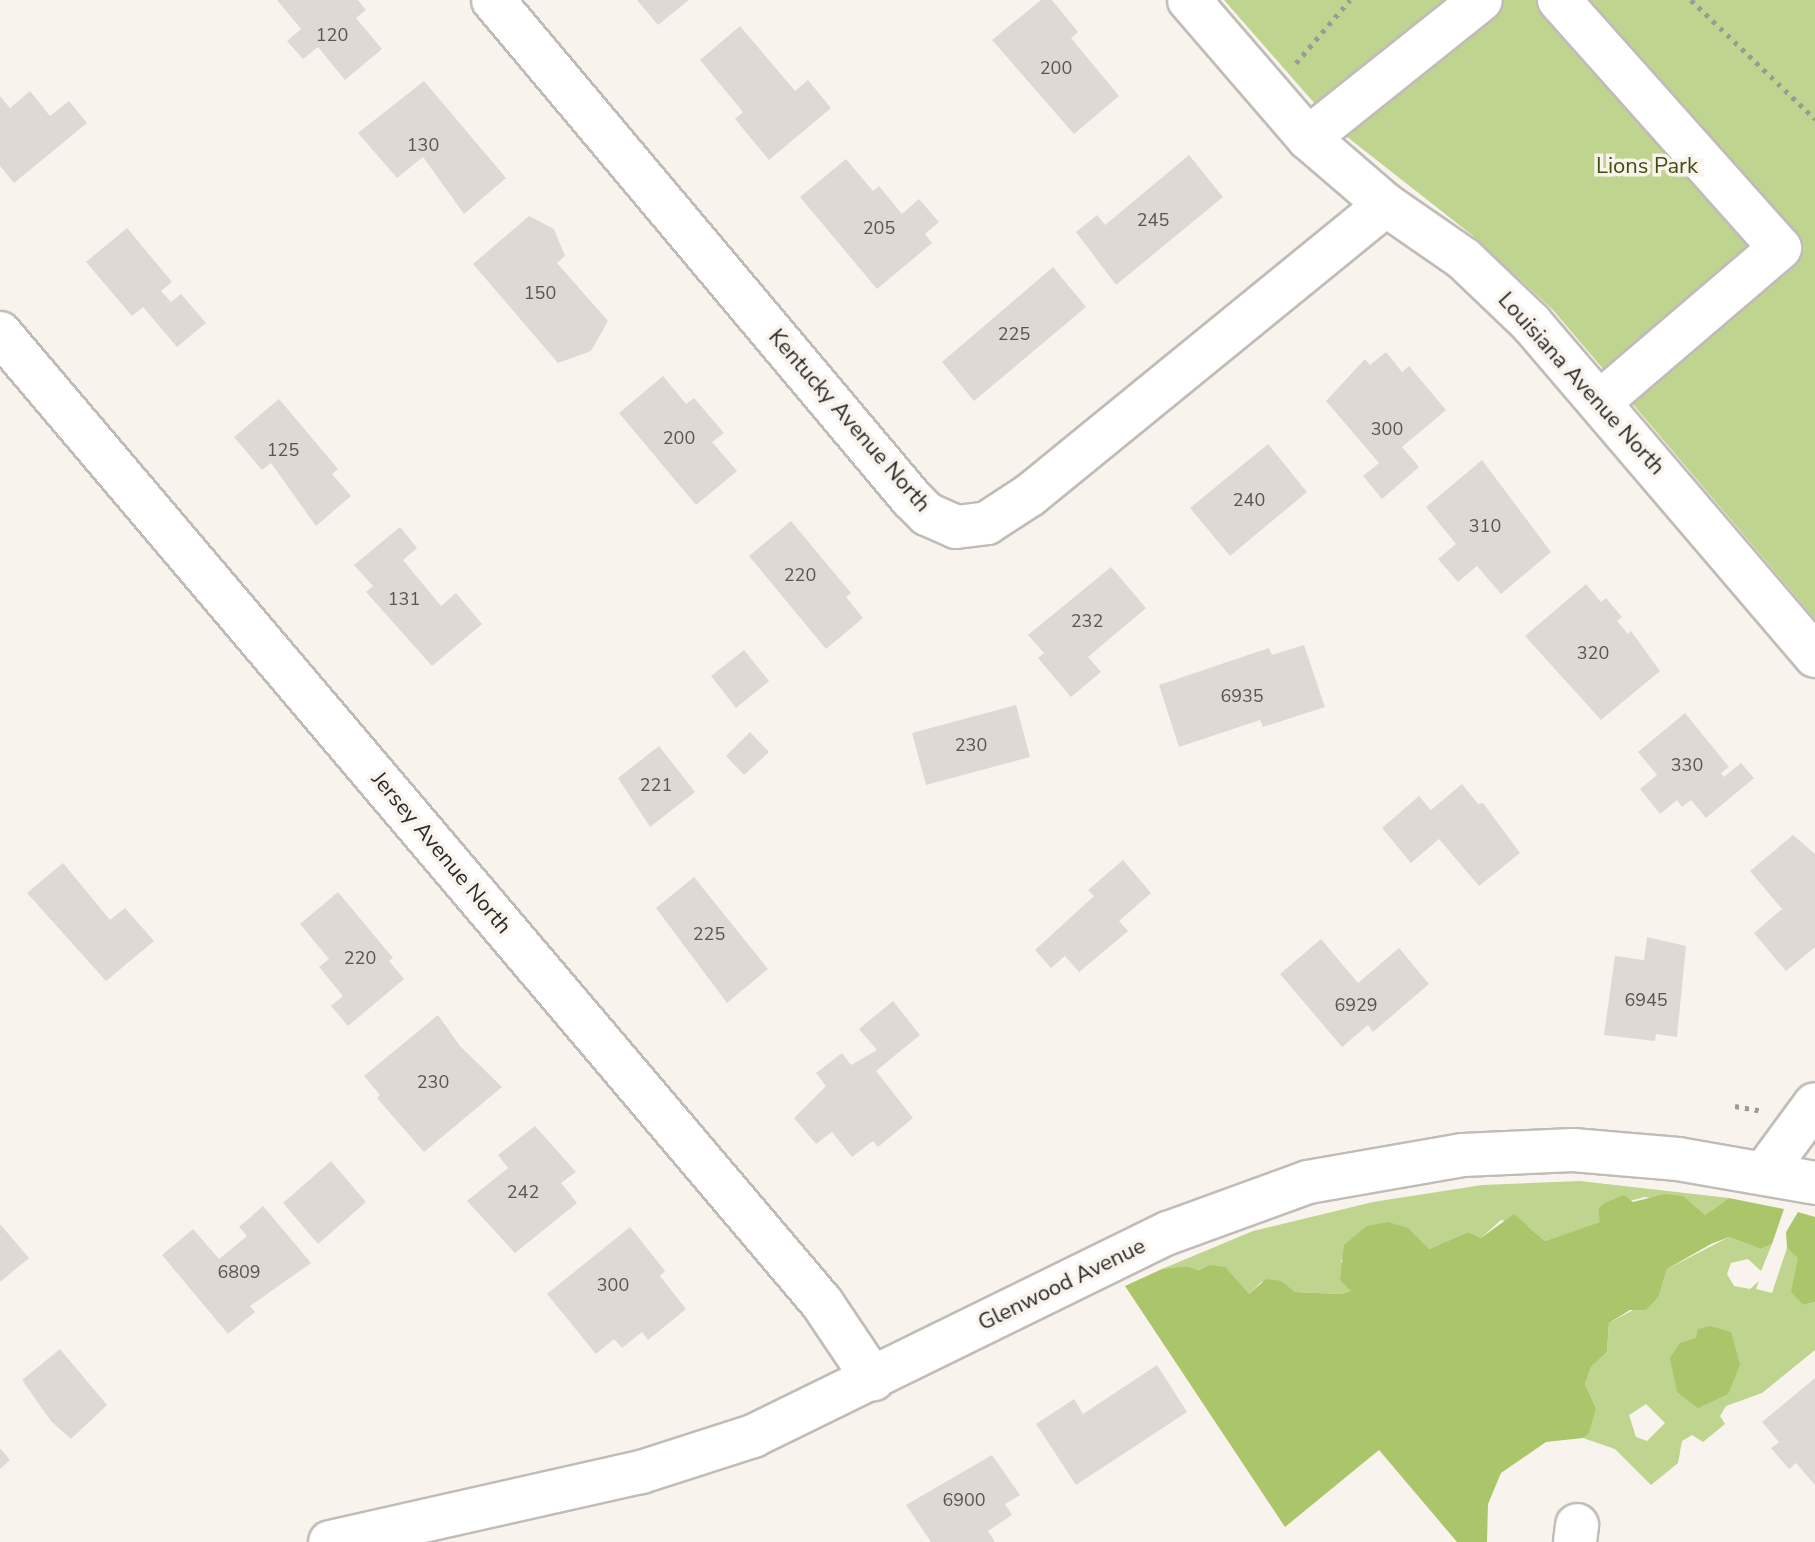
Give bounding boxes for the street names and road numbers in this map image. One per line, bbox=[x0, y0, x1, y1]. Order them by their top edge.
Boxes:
street label: Louisiana Avenue North bbox=[1492, 287, 1670, 481]
street label: Kentucky Avenue North bbox=[763, 324, 935, 518]
street label: Jersey Avenue North bbox=[366, 767, 516, 939]
street label: Glenwood Avenue bbox=[974, 1233, 1150, 1337]

